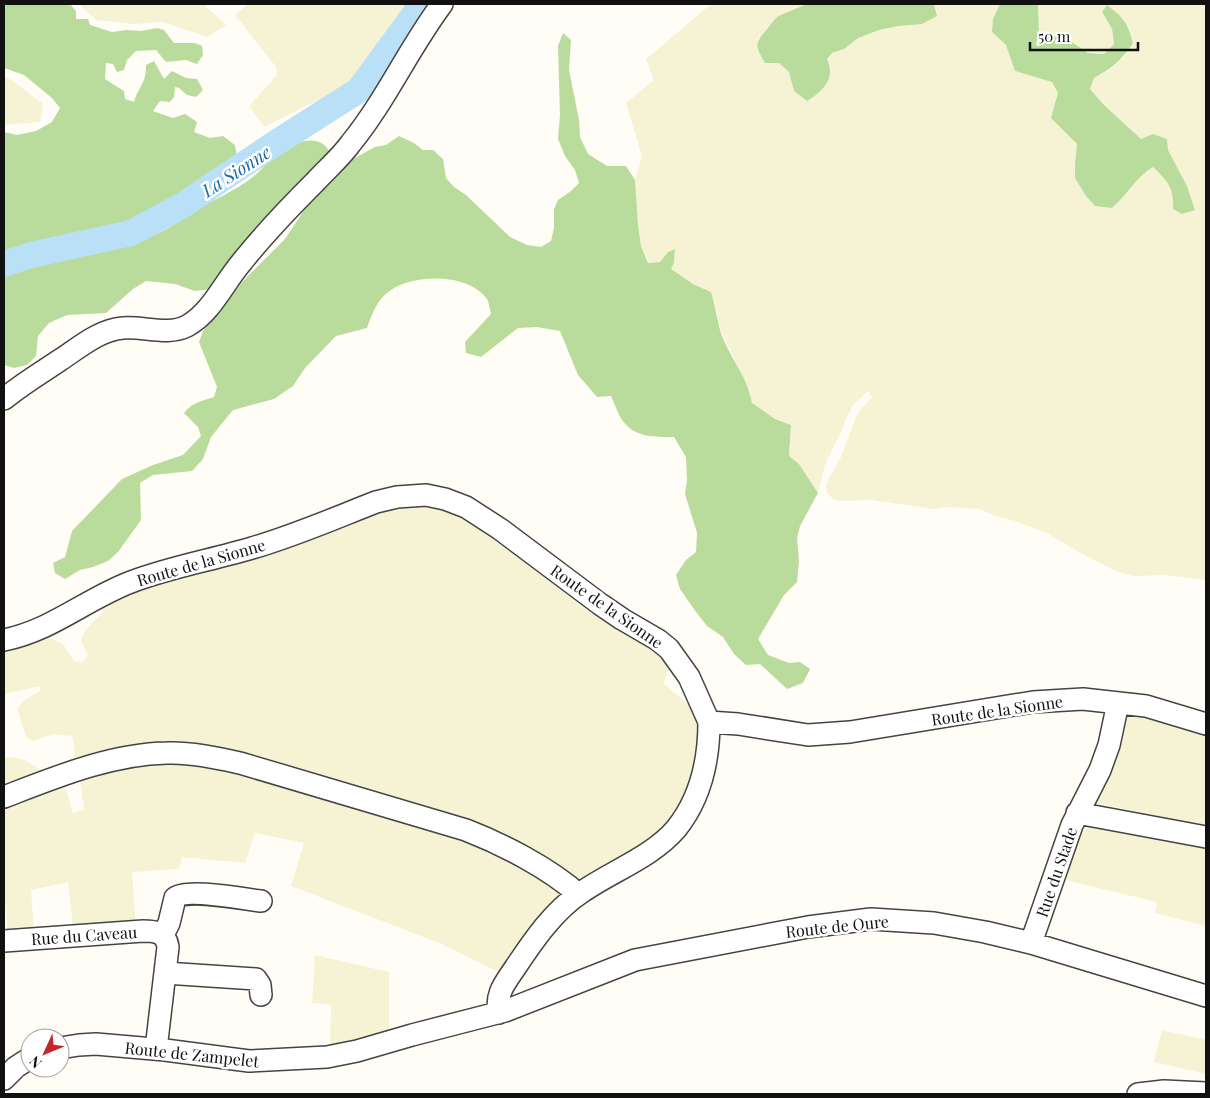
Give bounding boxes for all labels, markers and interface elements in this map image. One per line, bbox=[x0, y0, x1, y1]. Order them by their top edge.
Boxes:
scale bar bbox=[1030, 20, 1138, 52]
text: 50 m bbox=[1038, 26, 1071, 46]
water label: La Sionne bbox=[196, 140, 275, 203]
street label: Route de la Sionne bbox=[134, 534, 268, 590]
street label: Route de la Sionne bbox=[547, 559, 667, 653]
street label: Route de la Sionne bbox=[930, 690, 1064, 730]
street label: Rue du Stade bbox=[1031, 824, 1081, 920]
street label: Route de Oure bbox=[784, 910, 890, 942]
street label: Rue du Caveau bbox=[30, 921, 138, 949]
north arrow bbox=[20, 1028, 70, 1078]
street label: Route de Zampelet bbox=[124, 1037, 260, 1072]
text: N bbox=[25, 1052, 46, 1073]

